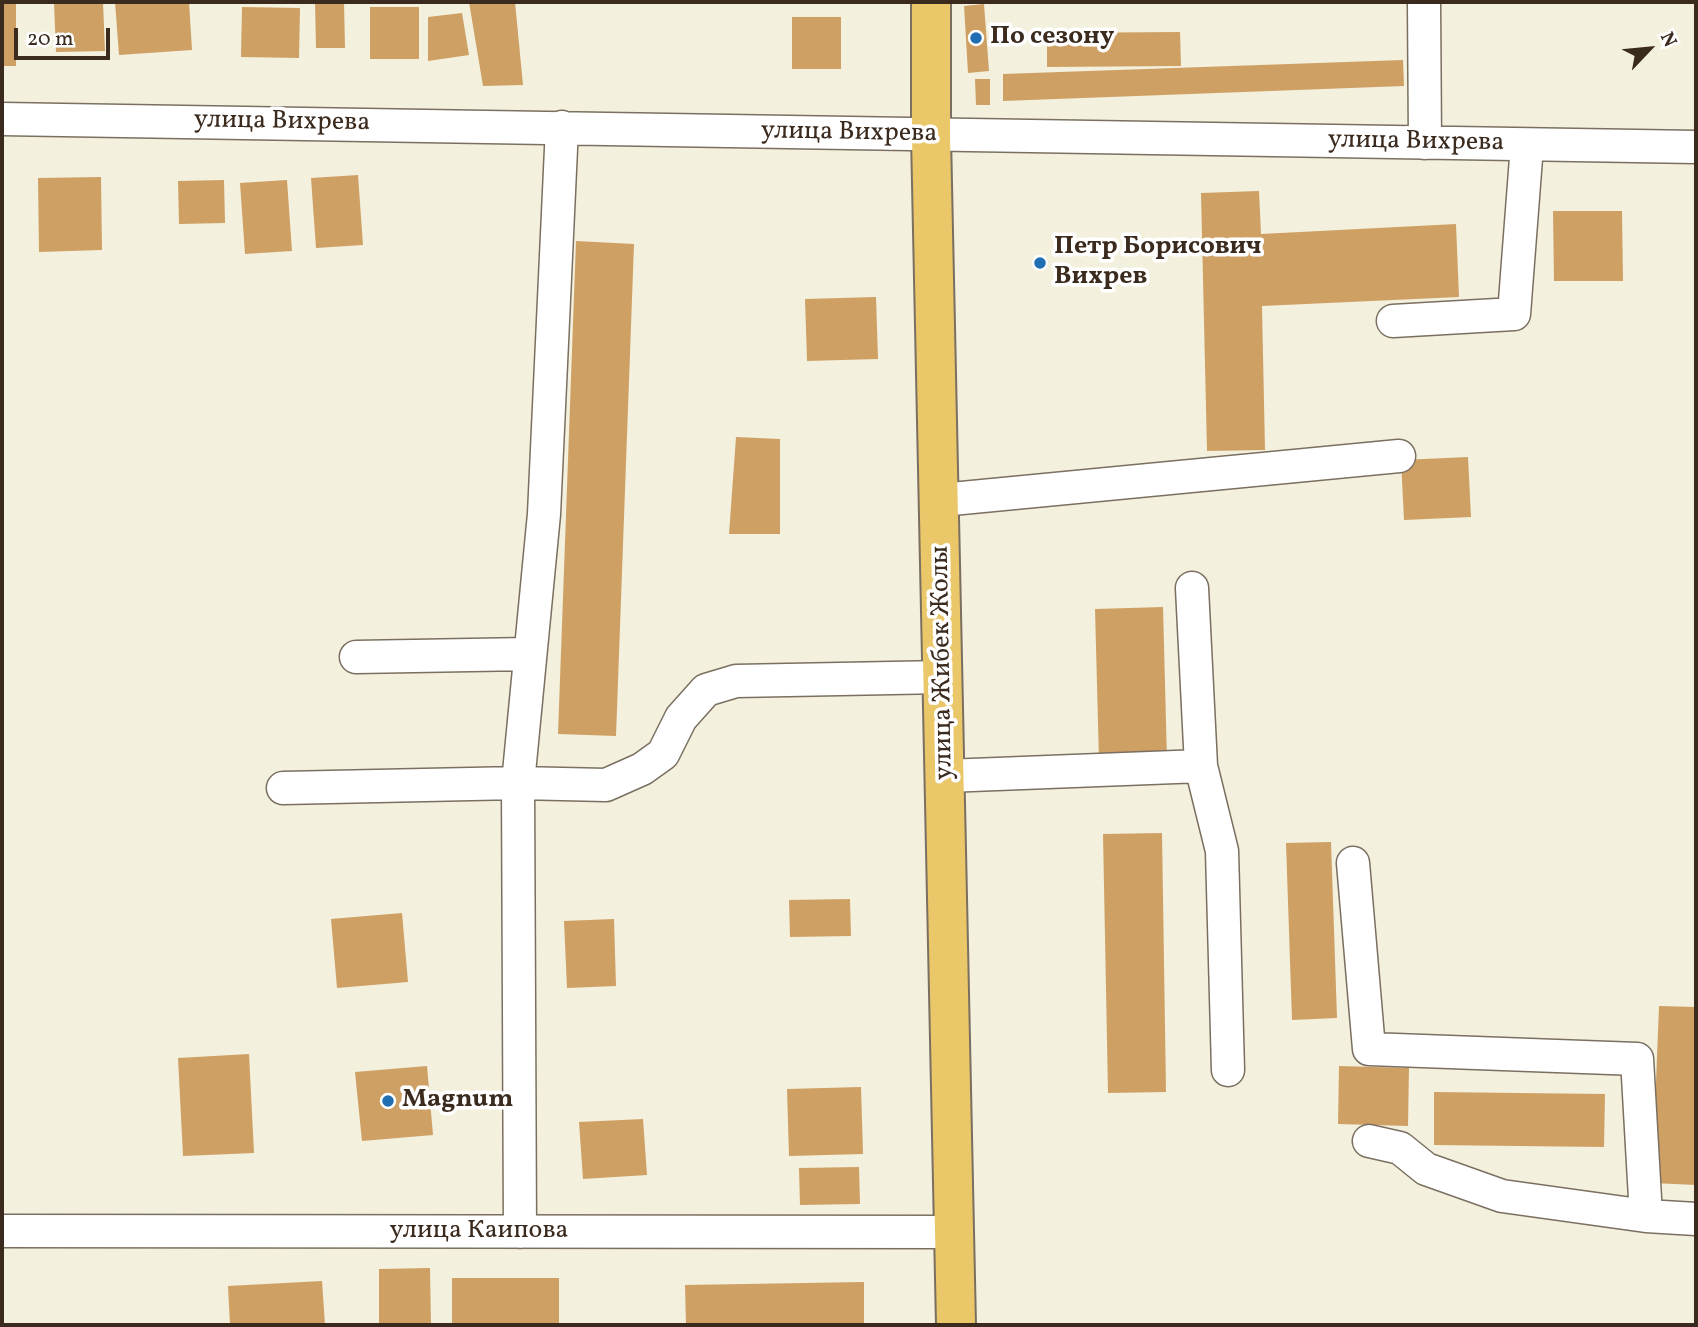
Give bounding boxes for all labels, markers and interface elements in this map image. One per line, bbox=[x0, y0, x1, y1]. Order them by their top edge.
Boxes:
scale bar bbox=[18, 14, 114, 58]
north arrow bbox=[1614, 14, 1684, 84]
place label: По сезону bbox=[990, 22, 1114, 54]
text: 20 m bbox=[27, 25, 73, 54]
text: N bbox=[1653, 28, 1683, 52]
marker: По сезону bbox=[968, 30, 984, 46]
street label: улица Вихрева bbox=[193, 106, 371, 140]
street label: улица Вихрева bbox=[760, 117, 938, 151]
street label: улица Вихрева bbox=[1327, 126, 1505, 160]
place label: Петр Борисович Вихрев bbox=[1054, 232, 1261, 294]
marker: Петр Борисович Вихрев bbox=[1032, 255, 1048, 271]
street label: улица Жибек Жолы bbox=[926, 546, 962, 780]
place label: Magnum bbox=[402, 1085, 513, 1117]
marker: Magnum bbox=[380, 1093, 396, 1109]
street label: улица Каипова bbox=[389, 1216, 569, 1248]

